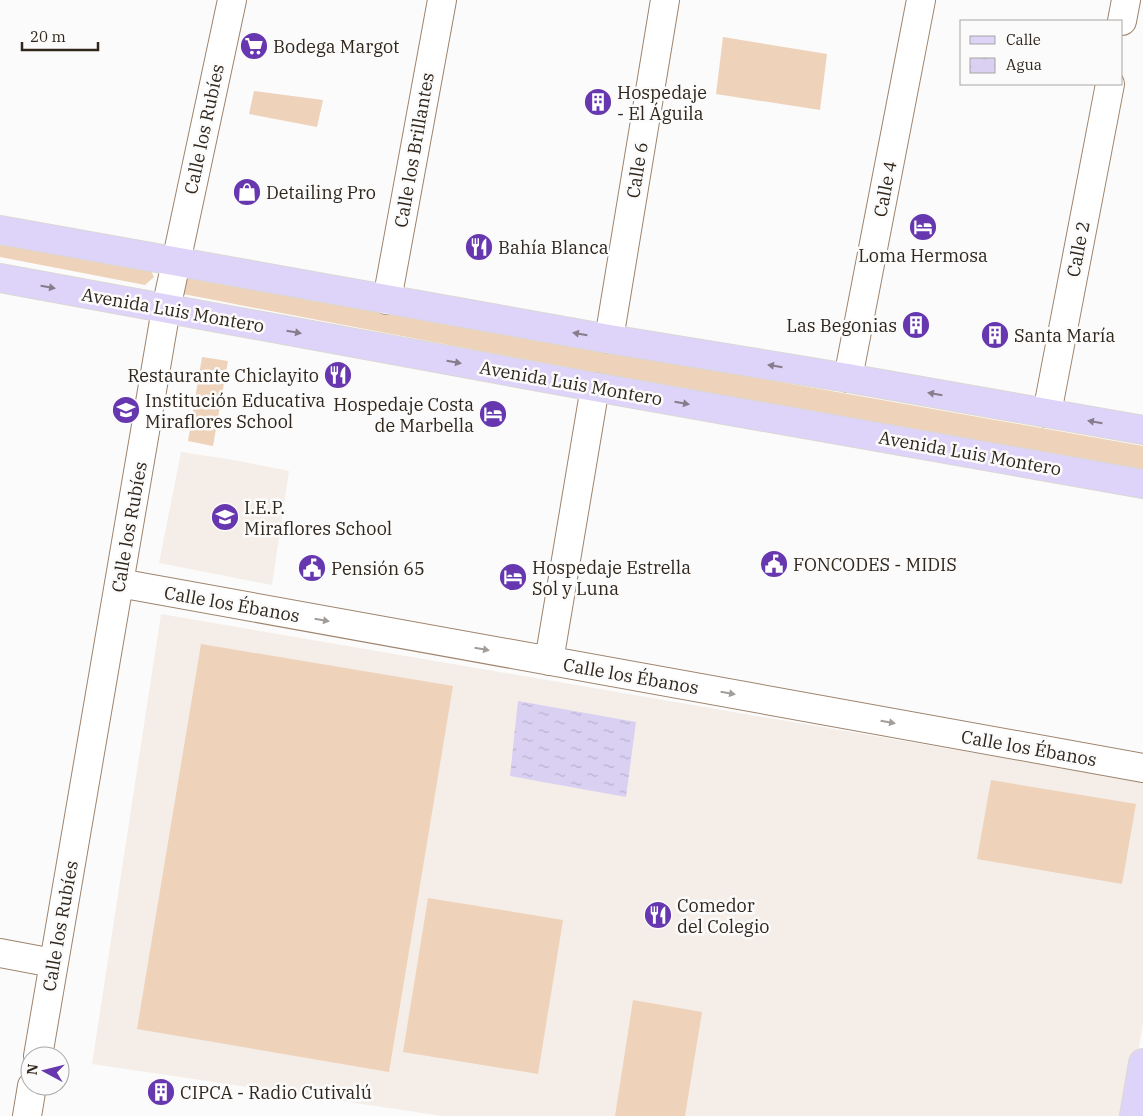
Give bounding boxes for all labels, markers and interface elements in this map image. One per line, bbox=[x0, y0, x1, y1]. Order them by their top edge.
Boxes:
scale bar bbox=[22, 20, 99, 52]
legend bbox=[960, 20, 1123, 85]
text: 20 m bbox=[30, 27, 66, 46]
text: Calle bbox=[1006, 30, 1041, 49]
supermarket icon: Bodega Margot bbox=[239, 31, 269, 61]
place label: Bodega Margot bbox=[273, 35, 399, 58]
text: Agua bbox=[1006, 55, 1042, 74]
street label: Calle los Rubíes bbox=[179, 62, 229, 196]
street label: Calle los Brillantes bbox=[389, 71, 439, 229]
place label: Hospedaje - El Águila bbox=[617, 81, 707, 125]
building icon: Hospedaje - El Águila bbox=[583, 87, 613, 117]
street label: Calle 6 bbox=[621, 140, 653, 200]
street label: Calle 4 bbox=[868, 159, 902, 219]
shop icon: Detailing Pro bbox=[232, 177, 262, 207]
place label: Detailing Pro bbox=[266, 181, 376, 204]
hotel icon: Loma Hermosa bbox=[908, 212, 938, 242]
street label: Calle 2 bbox=[1061, 219, 1095, 279]
restaurant icon: Bahía Blanca bbox=[464, 232, 494, 262]
place label: Bahía Blanca bbox=[498, 236, 609, 259]
place label: Loma Hermosa bbox=[858, 244, 988, 267]
one-way arrow bbox=[40, 283, 56, 291]
street label: Avenida Luis Montero bbox=[80, 283, 266, 337]
building icon: Las Begonias bbox=[901, 310, 931, 340]
place label: Las Begonias bbox=[786, 314, 897, 337]
building icon: Santa María bbox=[980, 320, 1010, 350]
place label: Santa María bbox=[1014, 324, 1115, 347]
one-way arrow bbox=[286, 329, 302, 337]
one-way arrow bbox=[572, 330, 588, 338]
street label: Avenida Luis Montero bbox=[478, 356, 664, 410]
one-way arrow bbox=[446, 358, 462, 366]
restaurant icon: Restaurante Chiclayito bbox=[323, 360, 353, 390]
one-way arrow bbox=[766, 362, 782, 370]
place label: Restaurante Chiclayito bbox=[127, 364, 319, 387]
place label: Institución Educativa Miraflores School bbox=[145, 389, 325, 433]
one-way arrow bbox=[927, 389, 943, 397]
place label: Hospedaje Costa de Marbella bbox=[333, 393, 474, 437]
school or university icon: Institución Educativa Miraflores School bbox=[111, 395, 141, 425]
hotel icon: Hospedaje Costa de Marbella bbox=[478, 399, 508, 429]
one-way arrow bbox=[675, 399, 691, 407]
one-way arrow bbox=[1087, 417, 1103, 425]
street label: Avenida Luis Montero bbox=[877, 426, 1063, 480]
street label: Calle los Rubíes bbox=[106, 460, 152, 594]
place label: I.E.P. Miraflores School bbox=[244, 496, 392, 540]
school or university icon: I.E.P. Miraflores School bbox=[210, 502, 240, 532]
public building icon: FONCODES - MIDIS bbox=[759, 549, 789, 579]
public building icon: Pensión 65 bbox=[297, 553, 327, 583]
place label: FONCODES - MIDIS bbox=[793, 553, 957, 576]
place label: Hospedaje Estrella Sol y Luna bbox=[532, 556, 691, 600]
place label: Pensión 65 bbox=[331, 557, 425, 580]
hotel icon: Hospedaje Estrella Sol y Luna bbox=[498, 562, 528, 592]
street label: Calle los Ébanos bbox=[162, 581, 302, 627]
one-way arrow bbox=[314, 616, 330, 624]
one-way arrow bbox=[474, 645, 490, 653]
street label: Calle los Ébanos bbox=[561, 653, 701, 699]
one-way arrow bbox=[720, 690, 736, 698]
one-way arrow bbox=[880, 719, 896, 727]
street label: Calle los Ébanos bbox=[959, 725, 1099, 771]
street label: Calle los Rubíes bbox=[37, 859, 83, 993]
place label: Comedor del Colegio bbox=[677, 894, 769, 938]
restaurant icon: Comedor del Colegio bbox=[643, 900, 673, 930]
north arrow bbox=[20, 1046, 70, 1096]
text: N bbox=[22, 1063, 42, 1076]
building icon: CIPCA - Radio Cutivalú bbox=[146, 1077, 176, 1107]
place label: CIPCA - Radio Cutivalú bbox=[180, 1081, 372, 1104]

